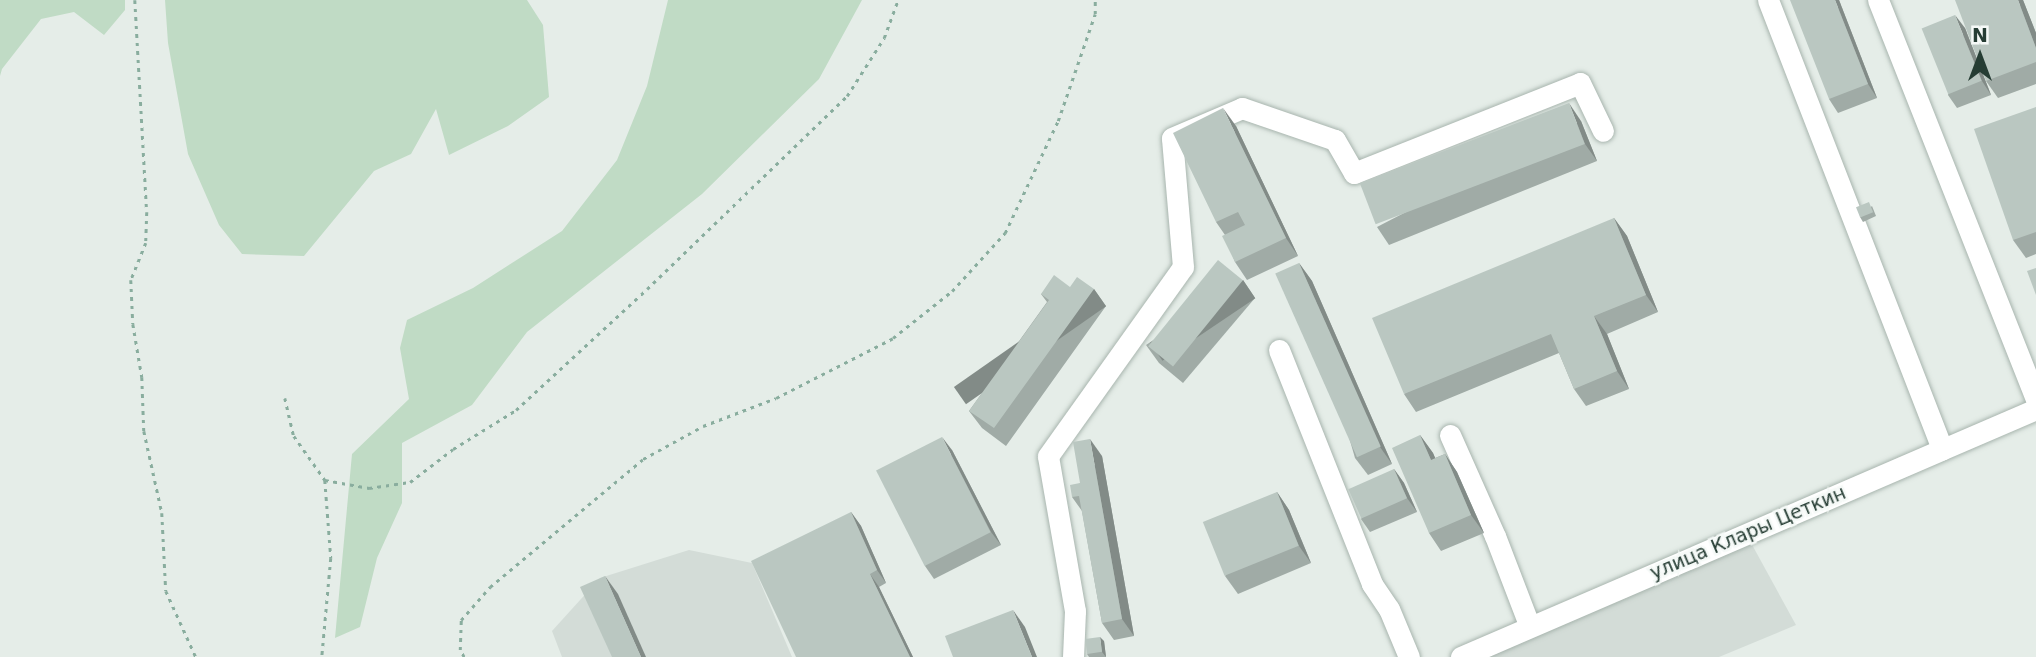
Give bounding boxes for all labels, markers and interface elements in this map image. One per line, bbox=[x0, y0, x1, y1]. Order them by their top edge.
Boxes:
north arrow bbox=[1945, 21, 2015, 91]
text: N bbox=[1972, 24, 1988, 46]
street label: улица Клары Цеткин bbox=[1647, 481, 1849, 585]

